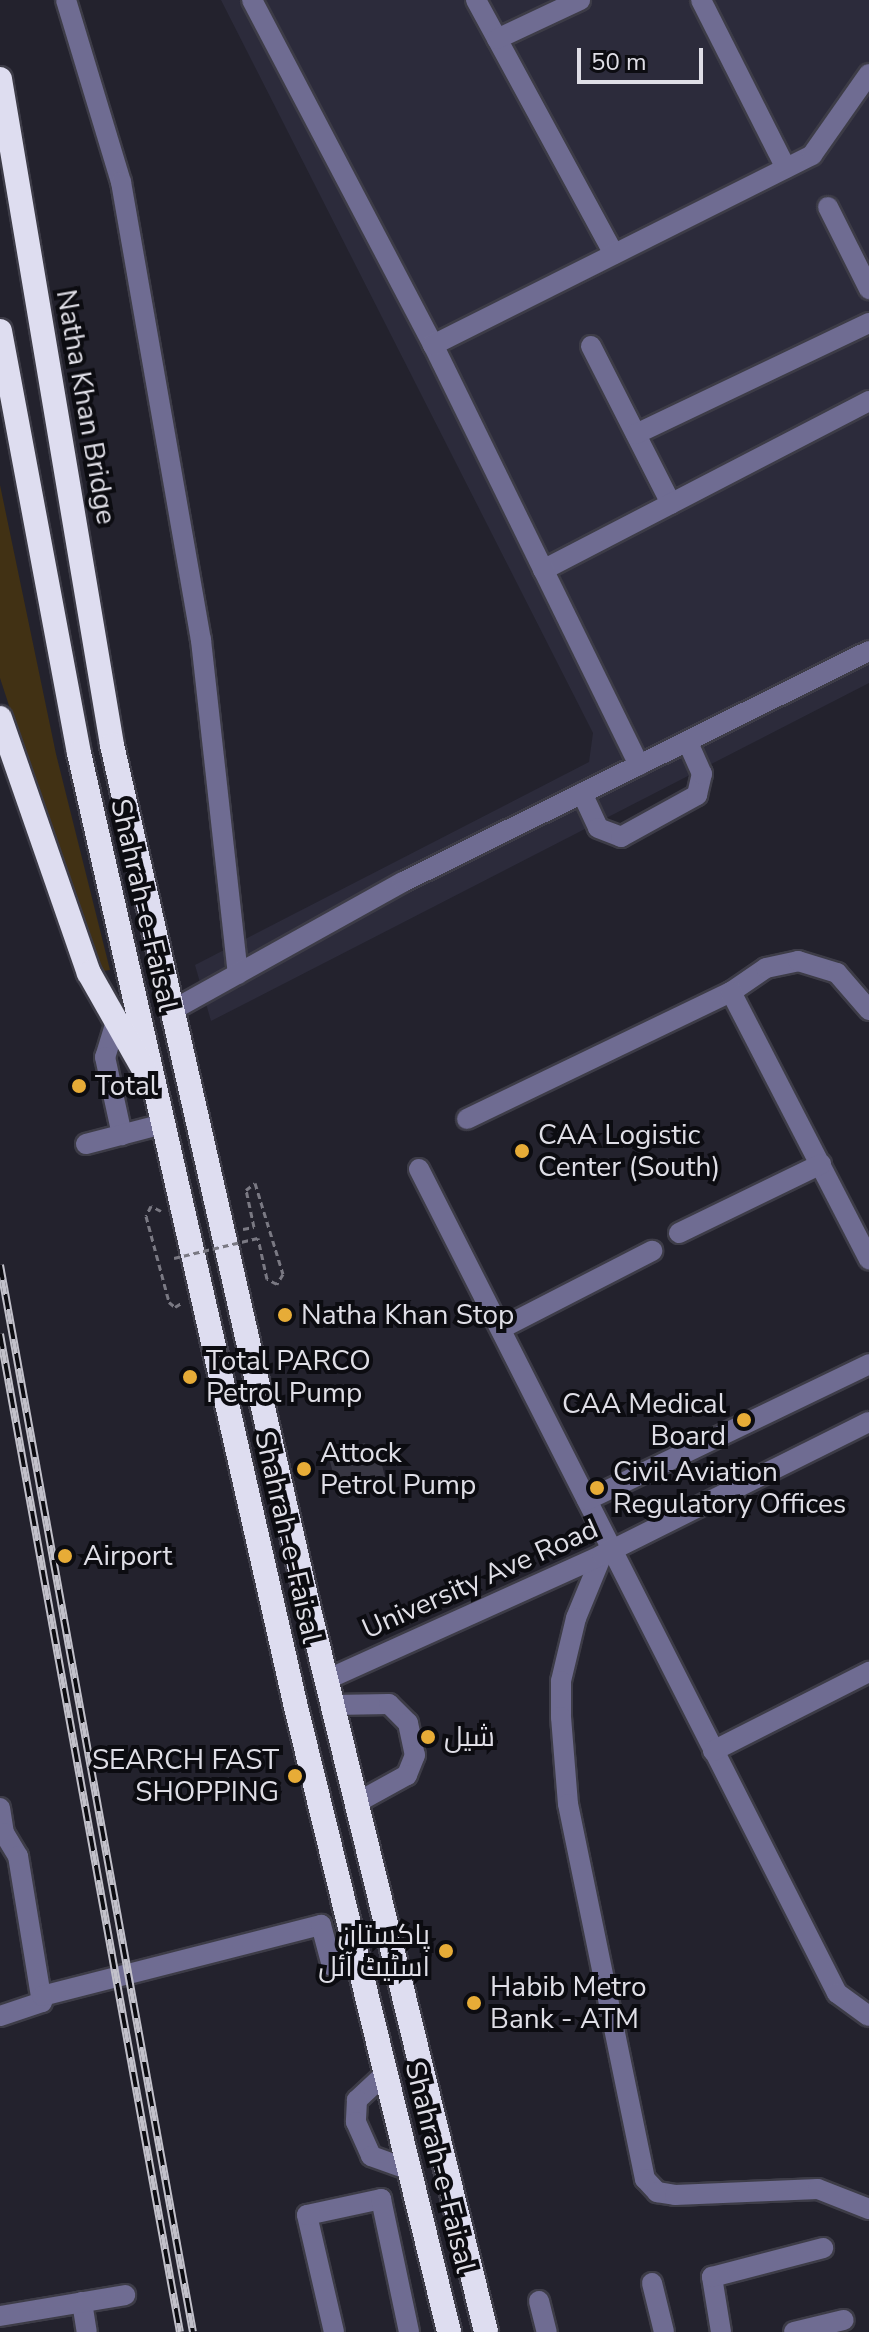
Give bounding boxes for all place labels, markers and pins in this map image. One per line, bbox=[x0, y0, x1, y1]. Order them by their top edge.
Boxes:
place label: Total bbox=[95, 1069, 158, 1103]
marker: Total bbox=[70, 1077, 88, 1095]
place label: CAA Logistic Center (South) bbox=[538, 1118, 720, 1184]
marker: CAA Logistic Center (South) bbox=[513, 1142, 531, 1160]
place label: Natha Khan Stop bbox=[301, 1298, 514, 1332]
marker: Natha Khan Stop bbox=[276, 1306, 294, 1324]
place label: Total PARCO Petrol Pump bbox=[206, 1344, 371, 1410]
marker: Total PARCO Petrol Pump bbox=[181, 1368, 199, 1386]
place label: CAA Medical Board bbox=[562, 1387, 726, 1453]
marker: CAA Medical Board bbox=[733, 1409, 755, 1431]
place label: Attock Petrol Pump bbox=[320, 1436, 476, 1502]
place label: Civil Aviation Regulatory Offices bbox=[613, 1455, 846, 1521]
marker: Attock Petrol Pump bbox=[295, 1460, 313, 1478]
marker: Civil Aviation Regulatory Offices bbox=[588, 1479, 606, 1497]
place label: Airport bbox=[83, 1539, 172, 1573]
marker: Airport bbox=[54, 1545, 76, 1567]
place label: شیل bbox=[444, 1720, 495, 1754]
marker: شیل bbox=[419, 1728, 437, 1746]
place label: SEARCH FAST SHOPPING bbox=[92, 1743, 279, 1809]
marker: SEARCH FAST SHOPPING bbox=[286, 1767, 304, 1785]
place label: پاکستان اسٹیٹ آئل bbox=[318, 1918, 430, 1984]
marker: پاکستان اسٹیٹ آئل bbox=[437, 1942, 455, 1960]
place label: Habib Metro Bank - ATM bbox=[490, 1970, 647, 2036]
marker: Habib Metro Bank - ATM bbox=[465, 1994, 483, 2012]

